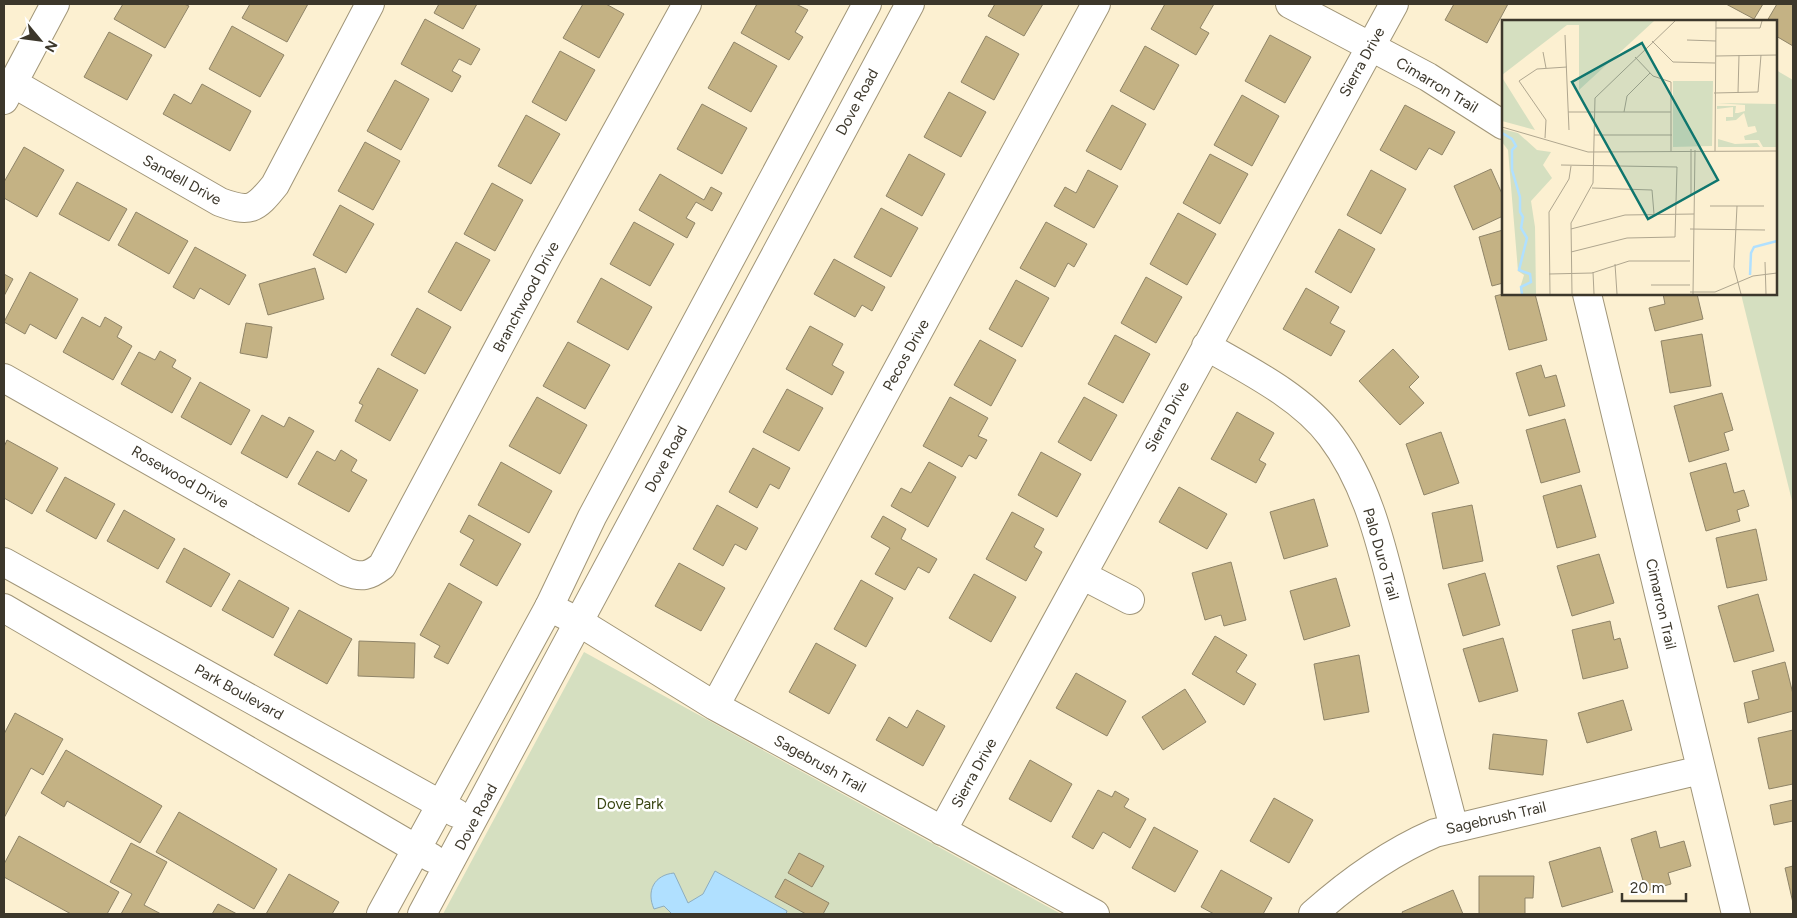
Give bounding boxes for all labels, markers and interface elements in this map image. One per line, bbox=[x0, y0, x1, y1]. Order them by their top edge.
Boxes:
north arrow bbox=[15, 15, 65, 65]
inset map bbox=[1502, 20, 1777, 295]
street label: Sierra Drive bbox=[1335, 24, 1389, 100]
text: N bbox=[41, 37, 61, 55]
street label: Cimarron Trail bbox=[1393, 53, 1481, 117]
street label: Dove Road bbox=[832, 66, 882, 138]
street label: Sandell Drive bbox=[140, 151, 224, 209]
street label: Branchwood Drive bbox=[489, 239, 563, 355]
street label: Pecos Drive bbox=[879, 316, 933, 394]
street label: Sierra Drive bbox=[1141, 379, 1193, 455]
street label: Dove Road bbox=[641, 423, 691, 495]
street label: Rosewood Drive bbox=[128, 442, 232, 512]
street label: Palo Duro Trail bbox=[1359, 506, 1403, 602]
street label: Cimarron Trail bbox=[1642, 557, 1680, 651]
street label: Park Boulevard bbox=[191, 660, 287, 724]
street label: Sagebrush Trail bbox=[771, 731, 869, 797]
street label: Sierra Drive bbox=[947, 735, 1001, 811]
street label: Dove Road bbox=[451, 781, 501, 853]
park label: Dove Park bbox=[597, 795, 664, 813]
street label: Sagebrush Trail bbox=[1444, 798, 1548, 838]
scale bar bbox=[1622, 870, 1686, 902]
text: 20 m bbox=[1630, 879, 1664, 897]

